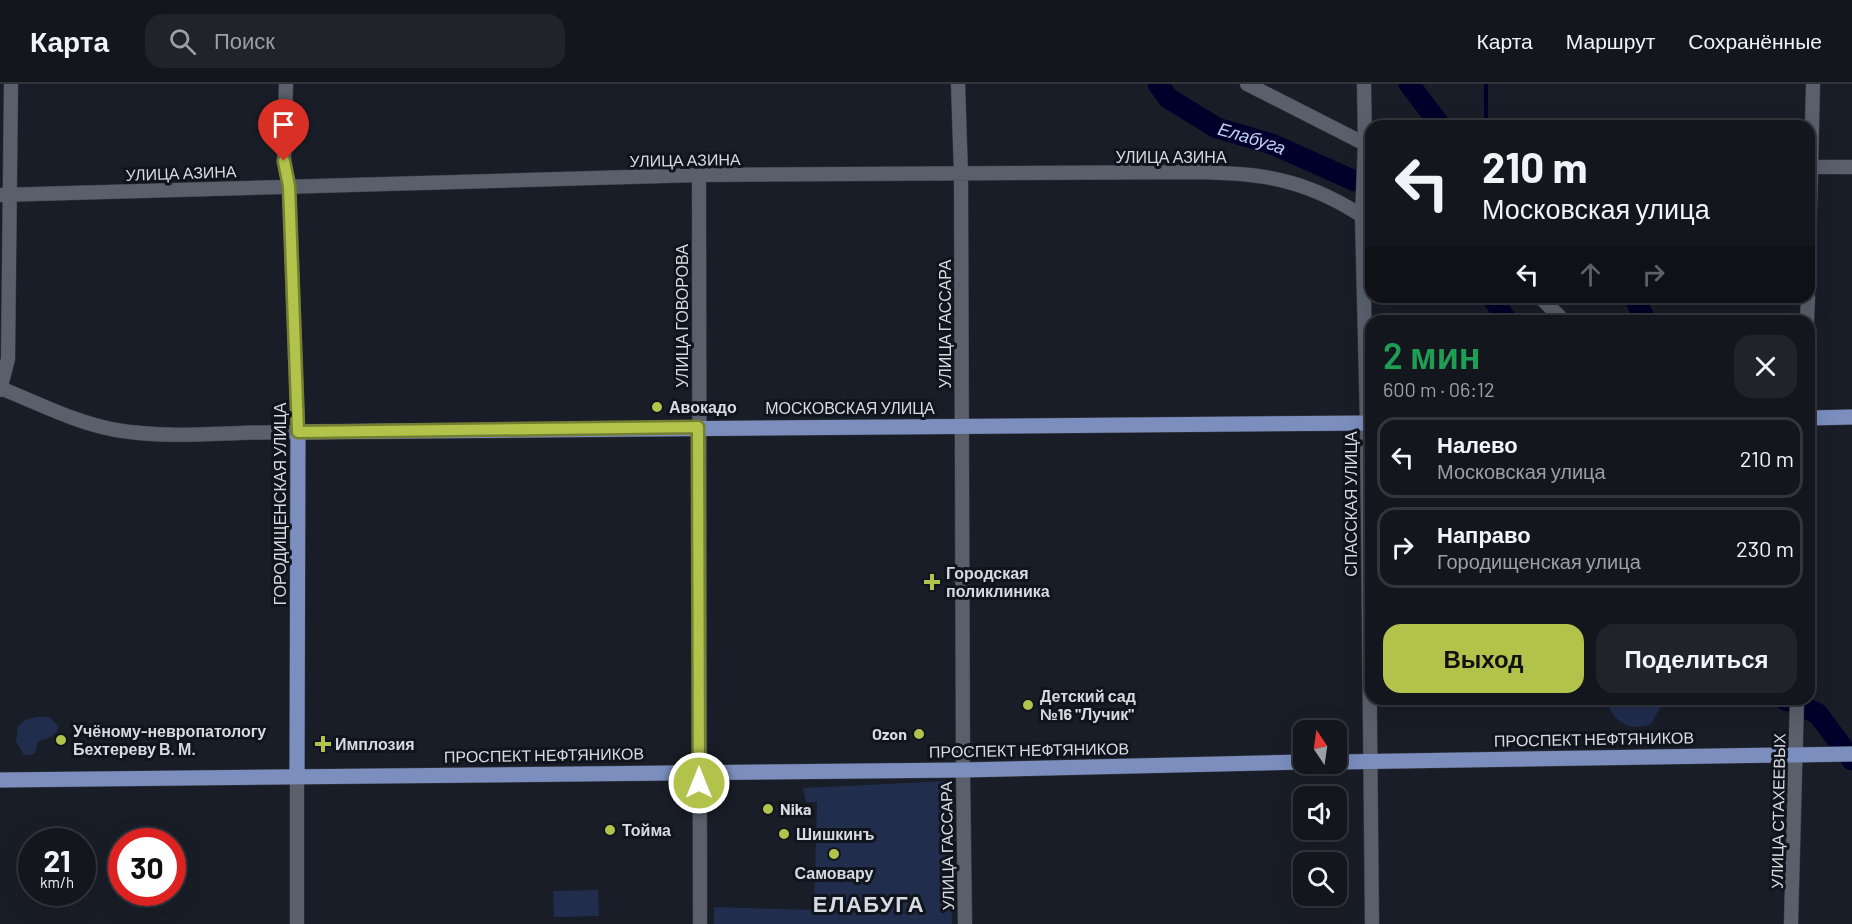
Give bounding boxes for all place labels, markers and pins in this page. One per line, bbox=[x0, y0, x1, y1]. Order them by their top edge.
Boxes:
pin bbox=[258, 99, 309, 161]
place label: Авокадо bbox=[669, 397, 737, 416]
marker: Авокадо bbox=[650, 400, 664, 414]
place label: Городская поликлиника bbox=[946, 563, 1050, 600]
marker: Городская поликлиника bbox=[923, 573, 941, 591]
place label: Детский сад №16 "Лучик" bbox=[1040, 686, 1136, 723]
marker: Детский сад №16 "Лучик" bbox=[1021, 698, 1035, 712]
place label: Учёному-невропатологу Бехтереву В. М. bbox=[73, 721, 266, 758]
place label: Ozon bbox=[872, 724, 907, 743]
marker: Ozon bbox=[912, 727, 926, 741]
marker: Учёному-невропатологу Бехтереву В. М. bbox=[54, 733, 68, 747]
place label: Имплозия bbox=[335, 734, 415, 753]
marker: Имплозия bbox=[316, 737, 330, 751]
place label: Nika bbox=[780, 799, 811, 818]
marker: Nika bbox=[761, 802, 775, 816]
place label: Тойма bbox=[622, 820, 671, 839]
marker: Тойма bbox=[603, 823, 617, 837]
place label: Шишкинъ bbox=[796, 824, 874, 843]
marker: Шишкинъ bbox=[777, 827, 791, 841]
marker: Самовару bbox=[827, 847, 841, 861]
place label: Самовару bbox=[794, 863, 874, 882]

